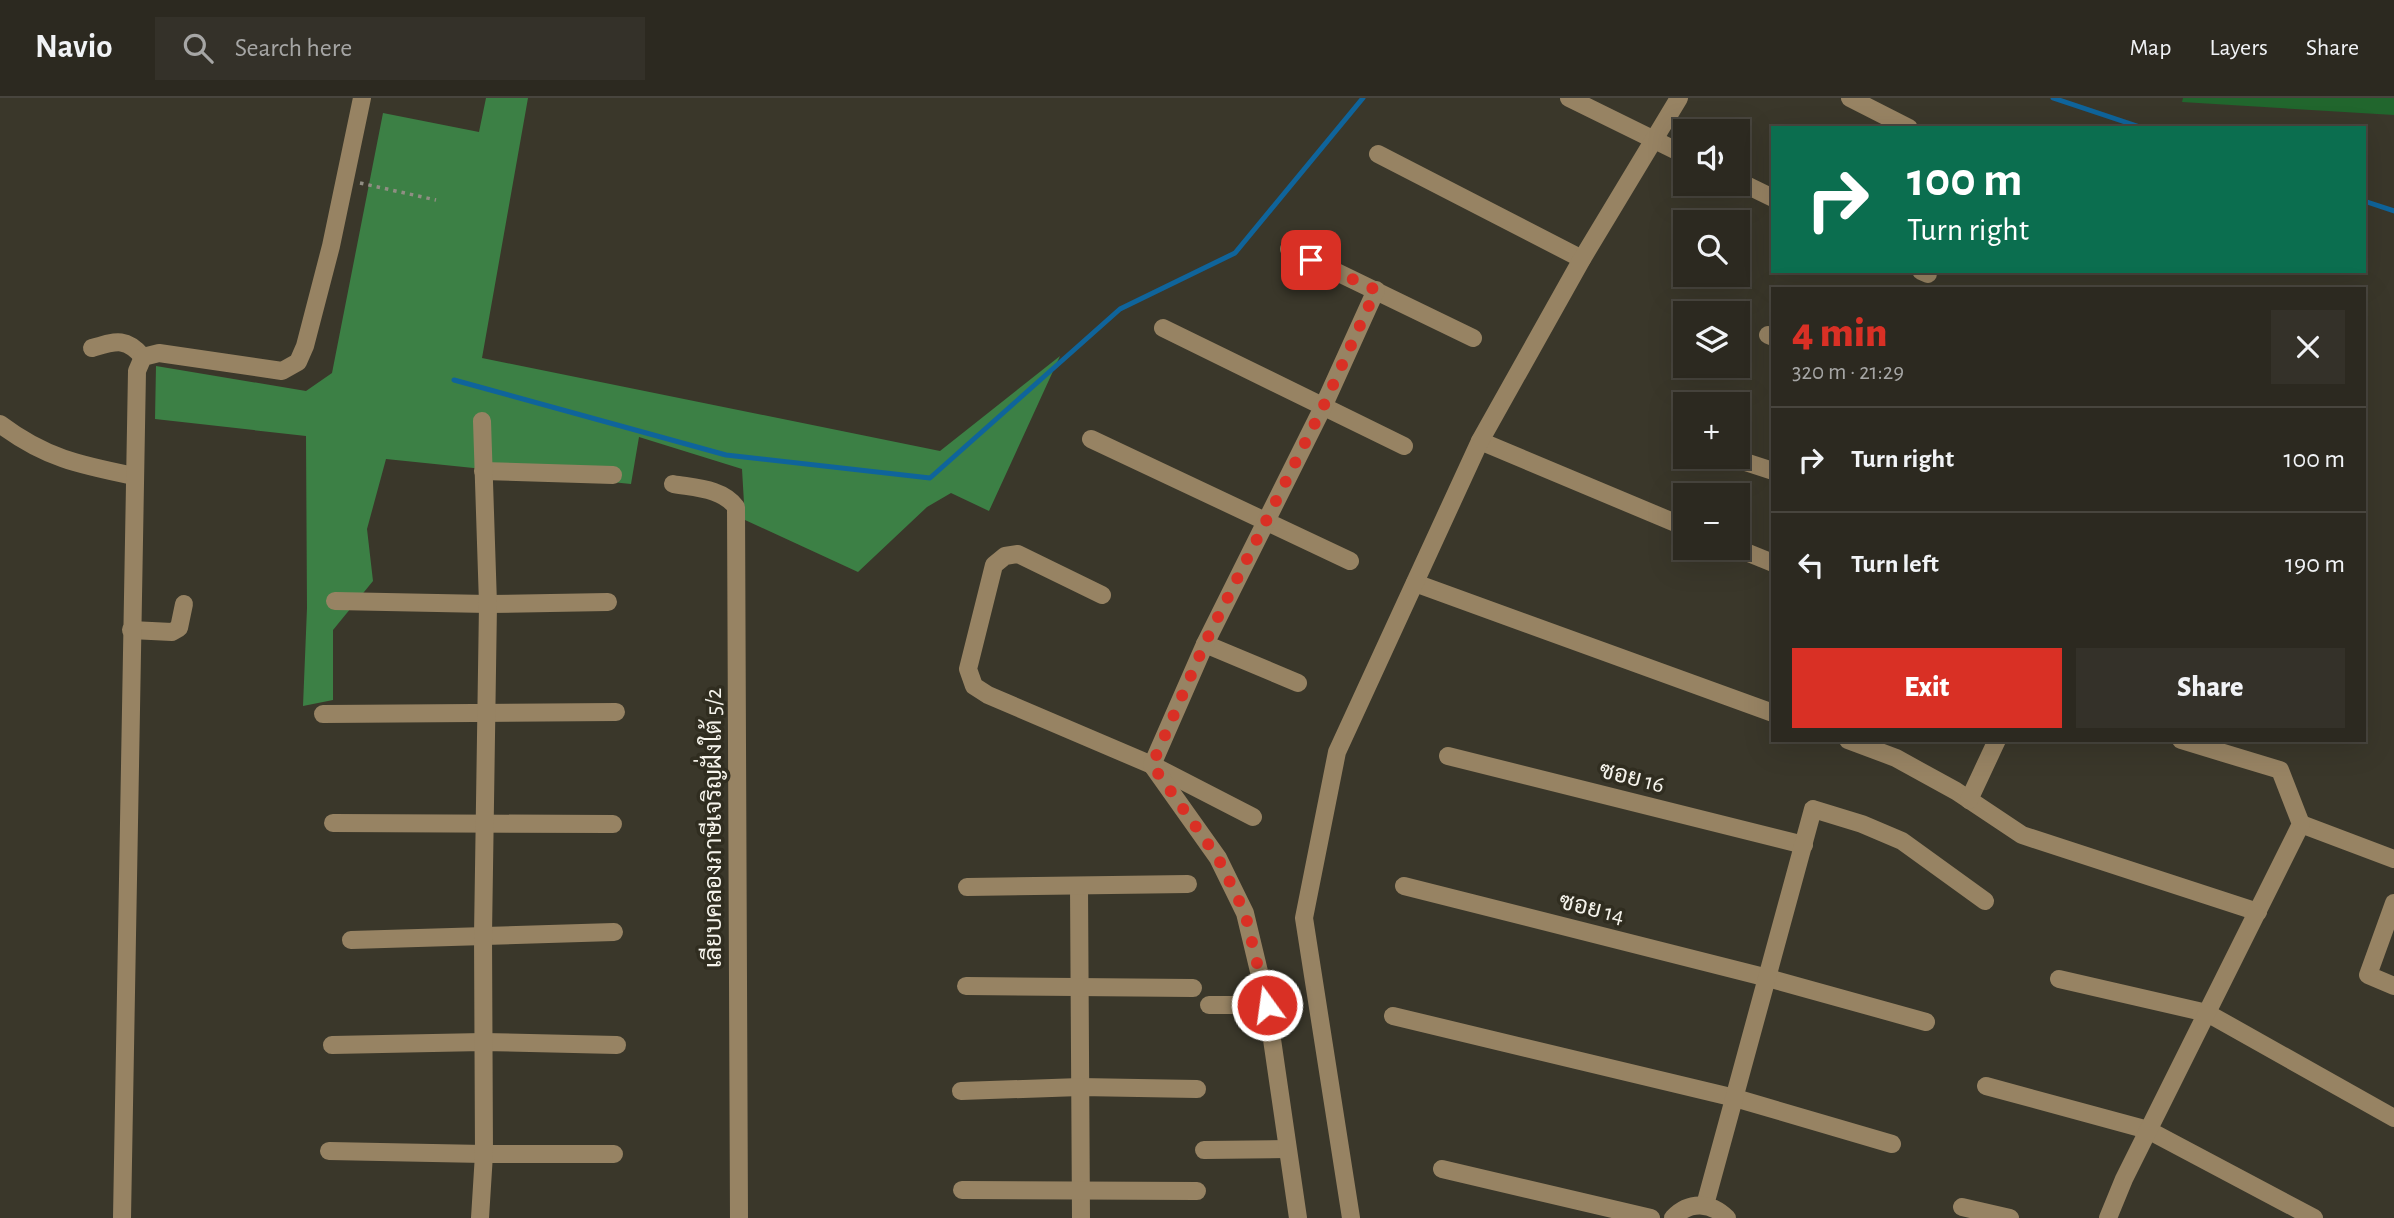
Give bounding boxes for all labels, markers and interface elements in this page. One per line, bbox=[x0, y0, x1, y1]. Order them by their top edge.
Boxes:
search box bbox=[155, 17, 645, 80]
icon: search bbox=[179, 29, 217, 67]
text: Navio bbox=[35, 31, 113, 64]
text: Search here bbox=[235, 35, 352, 61]
text: Map bbox=[2129, 36, 2171, 60]
text: Layers bbox=[2209, 36, 2268, 60]
text: Share bbox=[2306, 36, 2359, 60]
map controls bbox=[1673, 119, 1750, 560]
button: sound bbox=[1673, 119, 1750, 196]
icon: right bbox=[1792, 154, 1883, 245]
text: 100 m bbox=[1907, 156, 2023, 205]
button: search bbox=[1673, 210, 1750, 287]
text: Turn right bbox=[1907, 214, 2029, 246]
pin bbox=[1281, 230, 1341, 290]
icon: arrive bbox=[1292, 241, 1330, 279]
button: layers bbox=[1673, 301, 1750, 378]
button: close bbox=[2271, 310, 2345, 384]
text: 4 min bbox=[1792, 312, 1888, 354]
text: 320 m · 21:29 bbox=[1792, 361, 1904, 384]
button: + bbox=[1673, 392, 1750, 469]
icon: right bbox=[1792, 441, 1830, 479]
text: Turn right bbox=[1851, 446, 1954, 472]
text: 100 m bbox=[2284, 446, 2345, 472]
button: − bbox=[1673, 483, 1750, 560]
icon: left bbox=[1792, 546, 1830, 584]
text: Turn left bbox=[1851, 551, 1939, 577]
text: 190 m bbox=[2285, 551, 2345, 577]
button: Exit bbox=[1792, 648, 2062, 728]
button: Share bbox=[2076, 648, 2345, 728]
street label: เลียบคลองภาษีเจริญฝั่งใต้ 5/2 bbox=[693, 688, 727, 968]
street label: ซอย 16 bbox=[1597, 758, 1667, 798]
street label: ซอย 14 bbox=[1557, 889, 1627, 929]
position arrow bbox=[1230, 968, 1304, 1042]

